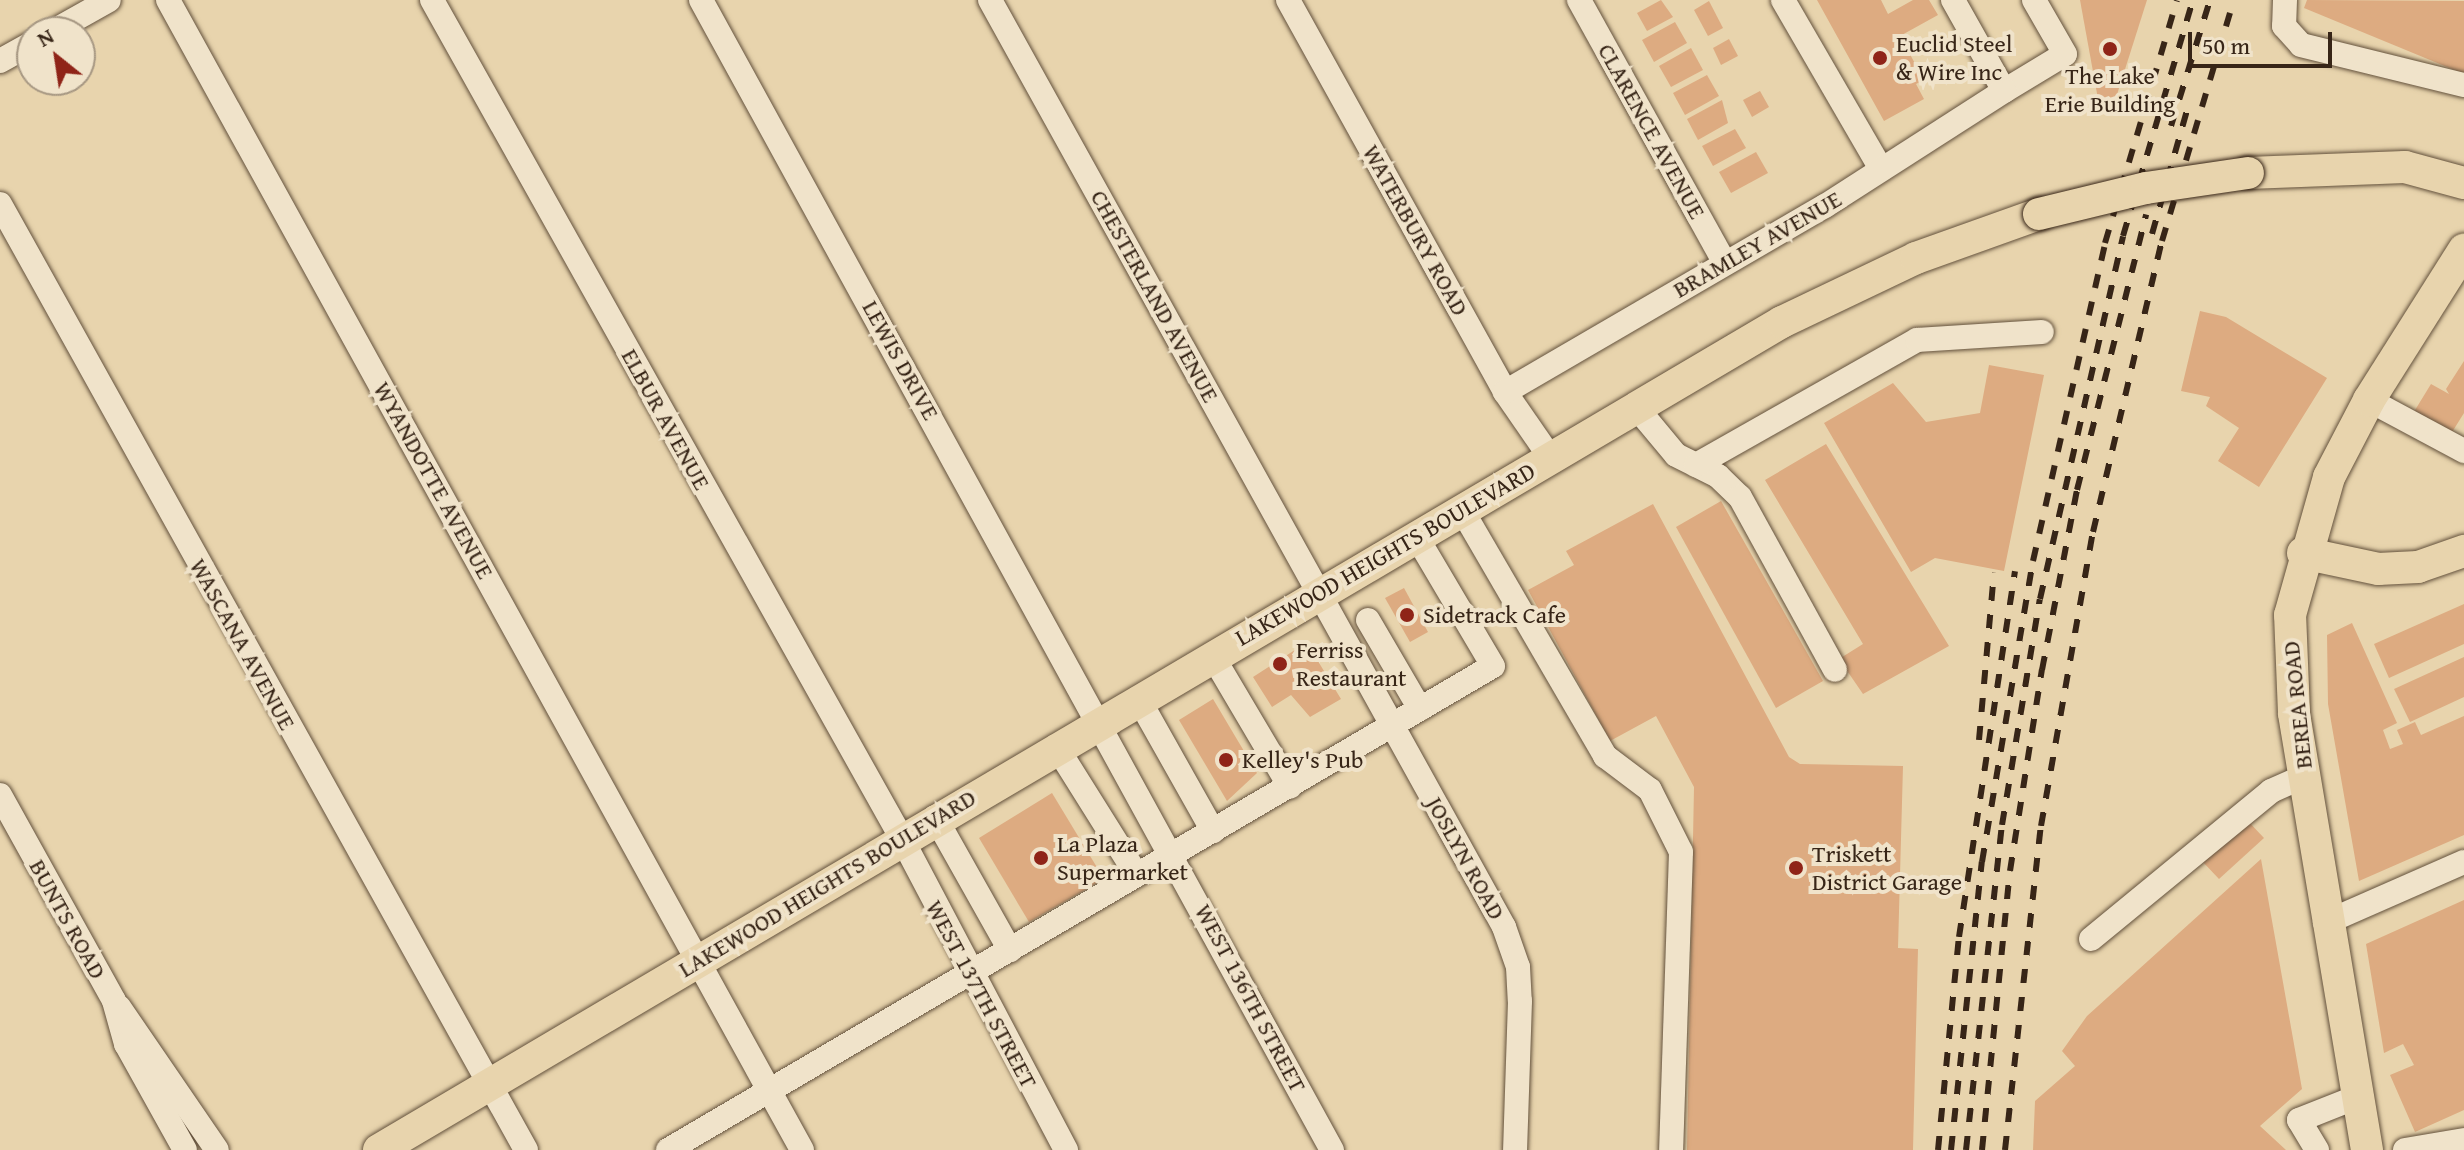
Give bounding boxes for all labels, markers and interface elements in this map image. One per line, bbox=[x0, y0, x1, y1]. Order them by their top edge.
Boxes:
north arrow bbox=[16, 16, 96, 96]
scale bar bbox=[2192, 16, 2336, 66]
text: N bbox=[31, 19, 59, 54]
text: 50 m bbox=[2202, 28, 2250, 63]
place label: Euclid Steel & Wire Inc bbox=[1896, 30, 2012, 86]
street label: CLARENCE AVENUE bbox=[1592, 38, 1712, 224]
marker: The Lake Erie Building bbox=[2101, 40, 2119, 58]
marker: Euclid Steel & Wire Inc bbox=[1871, 49, 1889, 67]
place label: The Lake Erie Building bbox=[2045, 62, 2175, 118]
street label: WATERBURY ROAD bbox=[1357, 139, 1475, 321]
street label: BRAMLEY AVENUE bbox=[1668, 184, 1846, 304]
street label: CHESTERLAND AVENUE bbox=[1085, 185, 1225, 407]
street label: LEWIS DRIVE bbox=[856, 295, 946, 425]
street label: ELBUR AVENUE bbox=[615, 344, 717, 494]
street label: WYANDOTTE AVENUE bbox=[368, 376, 500, 584]
street label: LAKEWOOD HEIGHTS BOULEVARD bbox=[1230, 456, 1540, 652]
street label: WASCANA AVENUE bbox=[184, 553, 302, 735]
place label: Sidetrack Cafe bbox=[1423, 601, 1566, 629]
marker: Sidetrack Cafe bbox=[1398, 606, 1416, 624]
place label: Ferriss Restaurant bbox=[1296, 636, 1406, 692]
street label: BEREA ROAD bbox=[2276, 640, 2318, 770]
marker: Ferriss Restaurant bbox=[1271, 655, 1289, 673]
place label: Kelley's Pub bbox=[1242, 746, 1363, 774]
marker: Kelley's Pub bbox=[1217, 751, 1235, 769]
street label: LAKEWOOD HEIGHTS BOULEVARD bbox=[673, 783, 981, 983]
street label: JOSLYN ROAD bbox=[1420, 791, 1512, 925]
place label: La Plaza Supermarket bbox=[1057, 830, 1188, 886]
place label: Triskett District Garage bbox=[1812, 840, 1962, 896]
marker: La Plaza Supermarket bbox=[1032, 849, 1050, 867]
street label: BUNTS ROAD bbox=[23, 854, 113, 984]
marker: Triskett District Garage bbox=[1787, 859, 1805, 877]
street label: WEST 137TH STREET bbox=[920, 895, 1044, 1093]
street label: WEST 136TH STREET bbox=[1189, 899, 1313, 1097]

